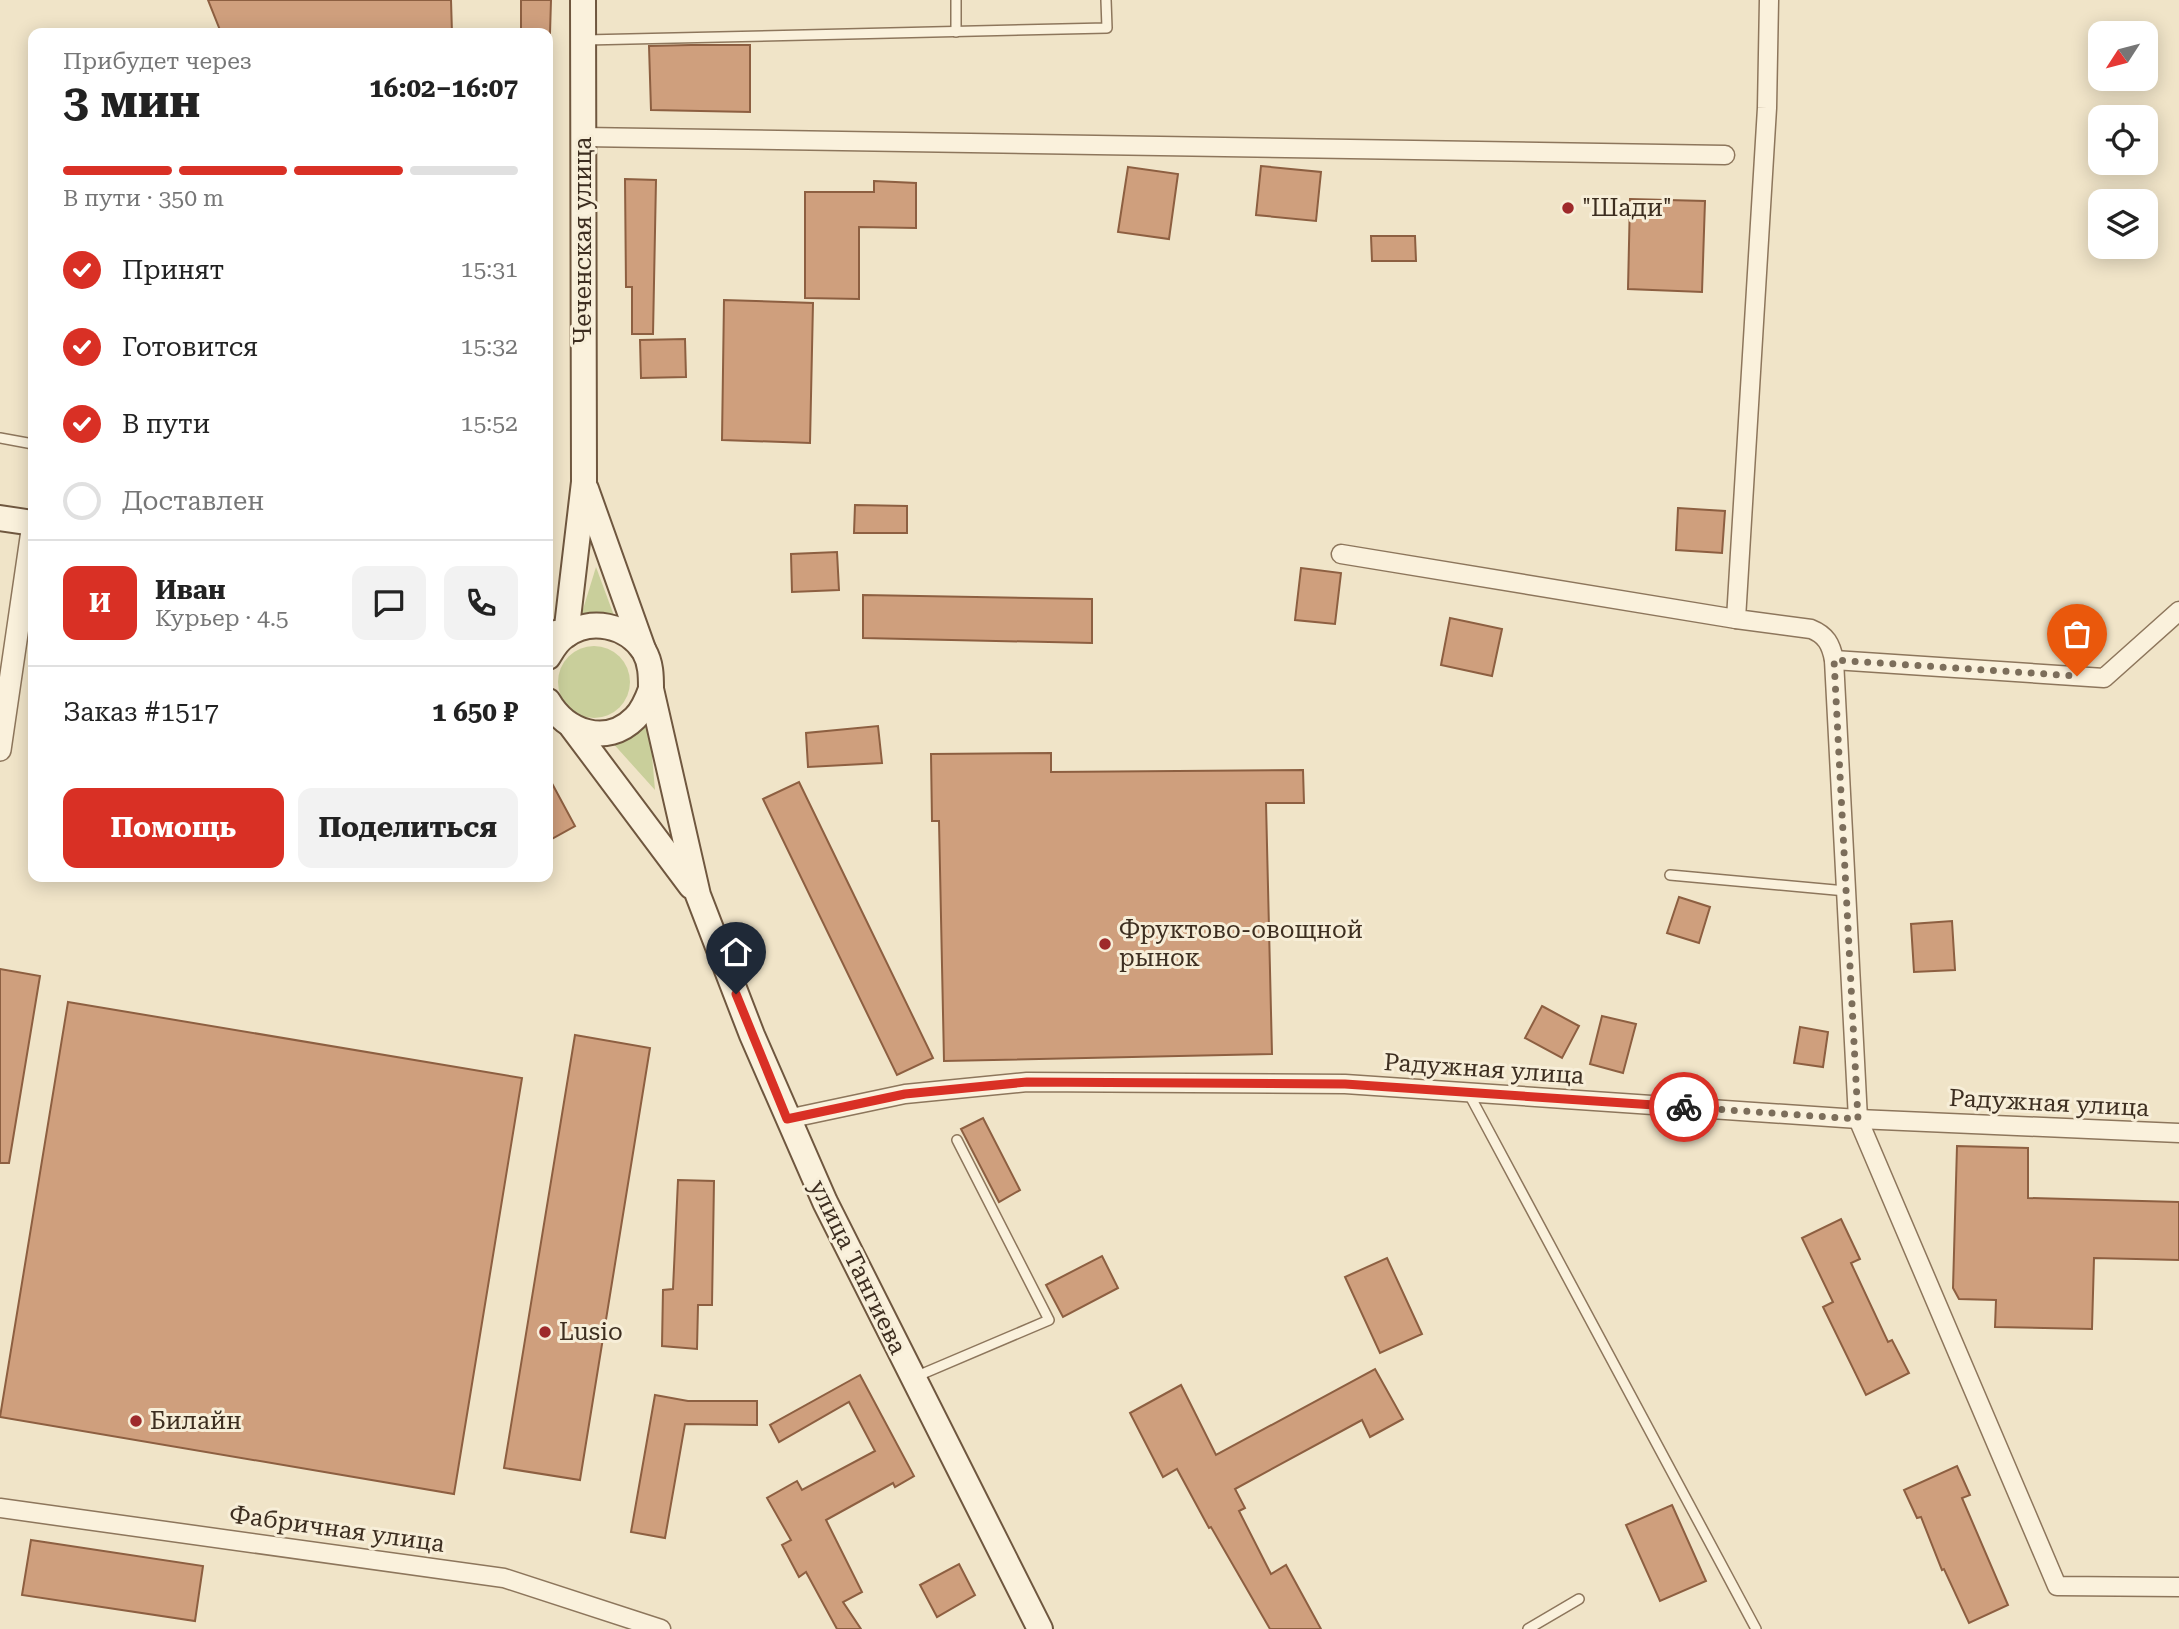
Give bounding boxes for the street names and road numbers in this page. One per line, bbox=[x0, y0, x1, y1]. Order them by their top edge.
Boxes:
street label: Чеченская улица bbox=[569, 137, 597, 345]
street label: Радужная улица bbox=[1383, 1048, 1585, 1090]
street label: Радужная улица bbox=[1948, 1084, 2150, 1122]
street label: улица Тангиева bbox=[804, 1175, 912, 1359]
street label: Фабричная улица bbox=[228, 1500, 446, 1558]

